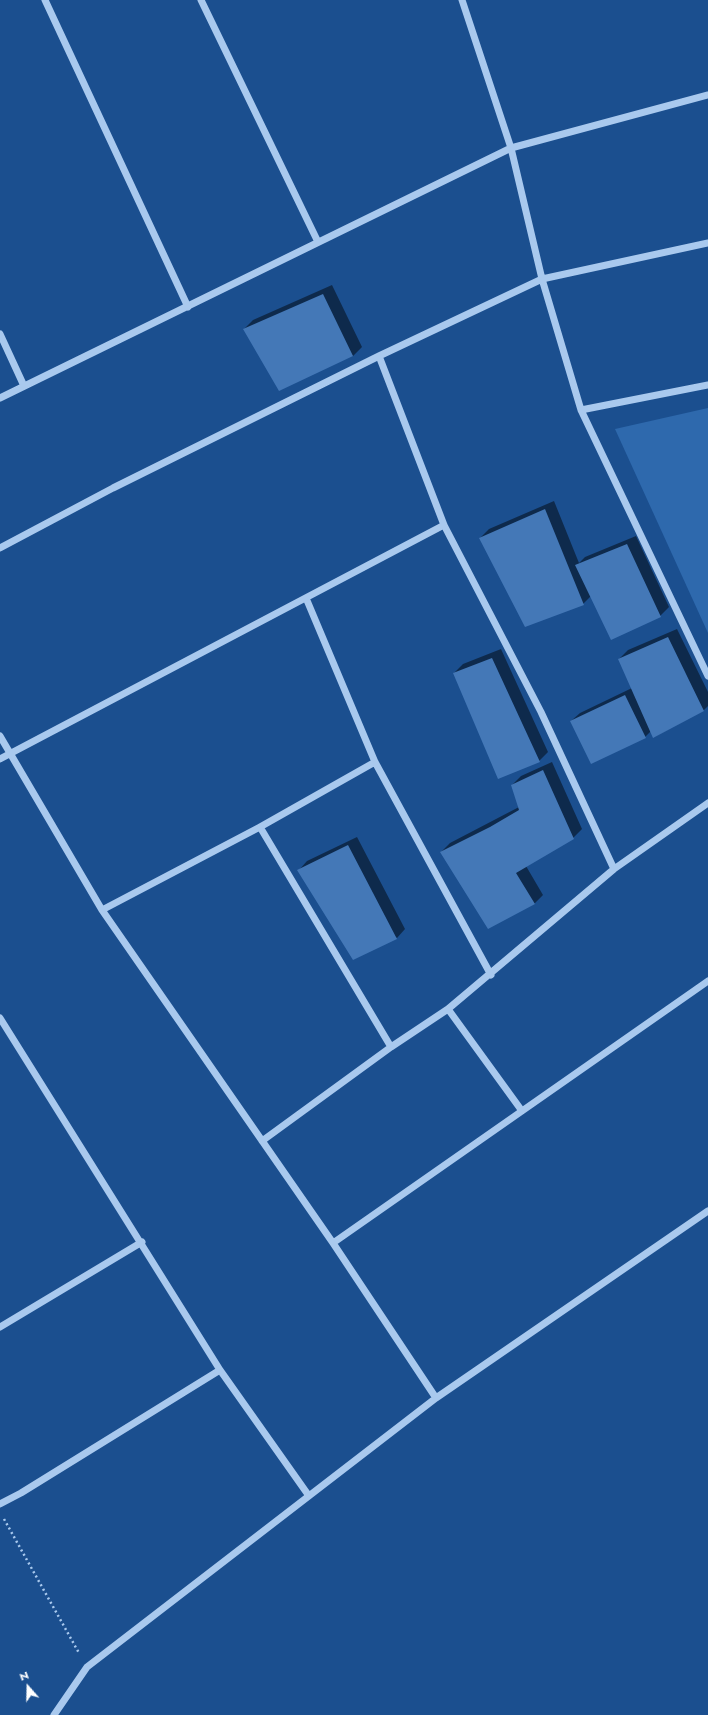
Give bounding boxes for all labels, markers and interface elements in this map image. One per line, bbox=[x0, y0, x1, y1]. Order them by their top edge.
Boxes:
north arrow bbox=[8, 1667, 48, 1707]
text: N bbox=[17, 1667, 31, 1685]

